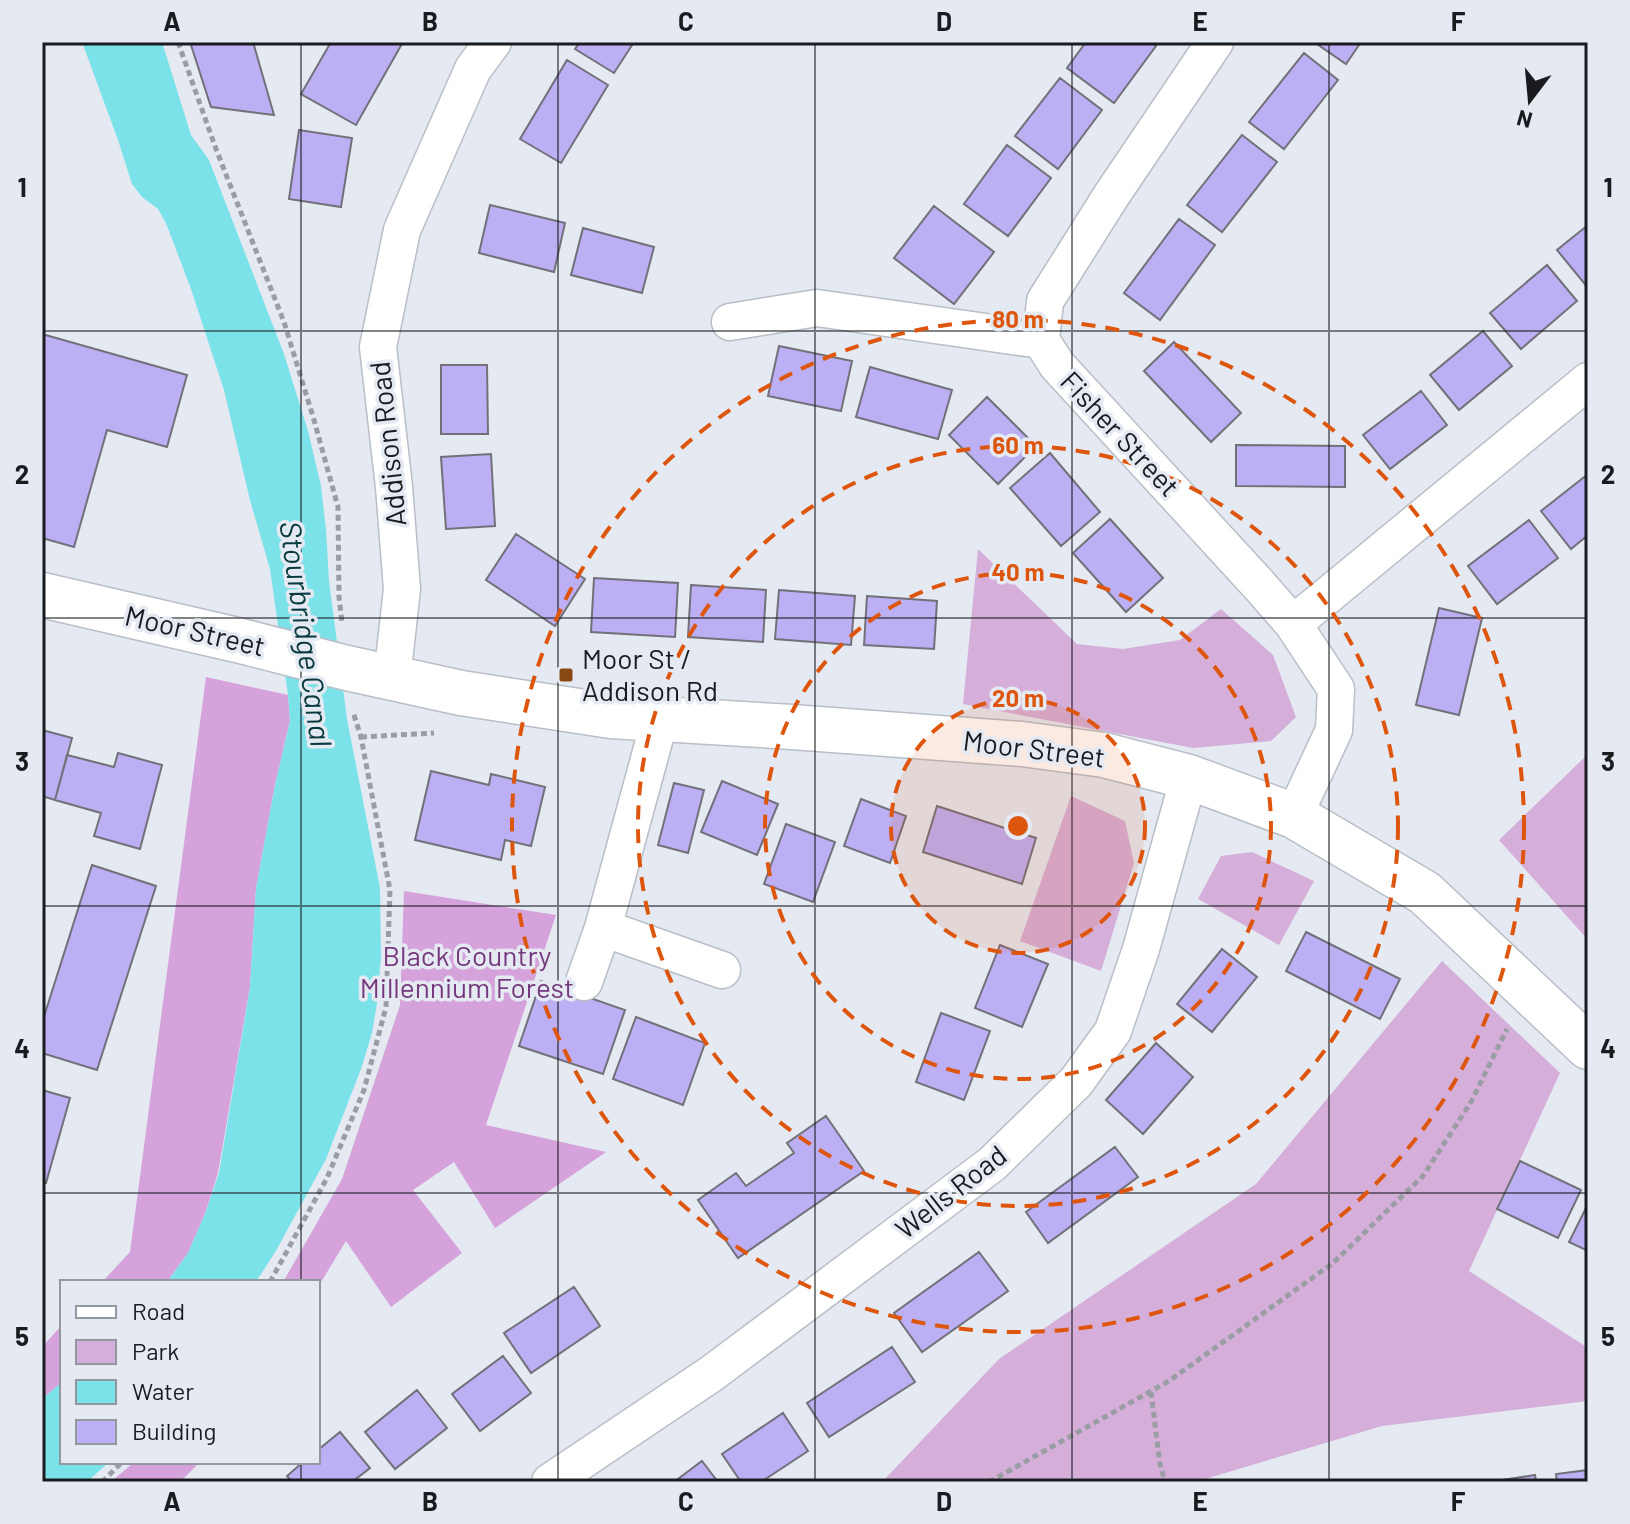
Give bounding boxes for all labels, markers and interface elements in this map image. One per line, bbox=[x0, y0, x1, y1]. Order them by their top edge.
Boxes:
text: A bbox=[163, 5, 181, 36]
text: B bbox=[422, 5, 438, 36]
text: C bbox=[678, 5, 694, 36]
text: D bbox=[936, 5, 952, 36]
text: E bbox=[1192, 5, 1208, 36]
text: F bbox=[1451, 5, 1466, 36]
north arrow bbox=[1490, 60, 1570, 140]
text: N bbox=[1514, 106, 1535, 135]
text: 1 bbox=[17, 171, 27, 202]
text: 1 bbox=[1603, 171, 1613, 202]
text: 80 m bbox=[992, 304, 1044, 333]
street label: Addison Road bbox=[361, 360, 413, 528]
street label: Fisher Street bbox=[1054, 364, 1187, 503]
text: 60 m bbox=[992, 430, 1044, 459]
text: 2 bbox=[15, 458, 29, 489]
text: 2 bbox=[1601, 458, 1615, 489]
water label: Stourbridge Canal bbox=[273, 519, 341, 749]
text: 40 m bbox=[991, 557, 1045, 586]
street label: Moor Street bbox=[122, 597, 269, 663]
place label: Moor St / Addison Rd bbox=[582, 641, 718, 707]
marker: Moor St / Addison Rd bbox=[557, 666, 575, 684]
text: 20 m bbox=[992, 683, 1044, 712]
street label: Moor Street bbox=[961, 722, 1107, 774]
text: 3 bbox=[15, 745, 29, 776]
text: 3 bbox=[1601, 745, 1615, 776]
centre of rings bbox=[1004, 812, 1032, 840]
park label: Black Country Millennium Forest bbox=[360, 938, 574, 1004]
text: 4 bbox=[14, 1032, 30, 1063]
text: 4 bbox=[1600, 1032, 1616, 1063]
street label: Wells Road bbox=[888, 1137, 1013, 1245]
legend bbox=[60, 1280, 320, 1464]
text: Road bbox=[132, 1296, 185, 1325]
text: 5 bbox=[15, 1320, 29, 1351]
text: 5 bbox=[1601, 1320, 1615, 1351]
text: Park bbox=[132, 1336, 179, 1365]
text: Water bbox=[132, 1376, 194, 1405]
text: Building bbox=[132, 1416, 216, 1445]
text: A bbox=[163, 1485, 181, 1516]
text: B bbox=[422, 1485, 438, 1516]
text: C bbox=[678, 1485, 694, 1516]
text: D bbox=[936, 1485, 952, 1516]
text: E bbox=[1192, 1485, 1208, 1516]
text: F bbox=[1451, 1485, 1466, 1516]

